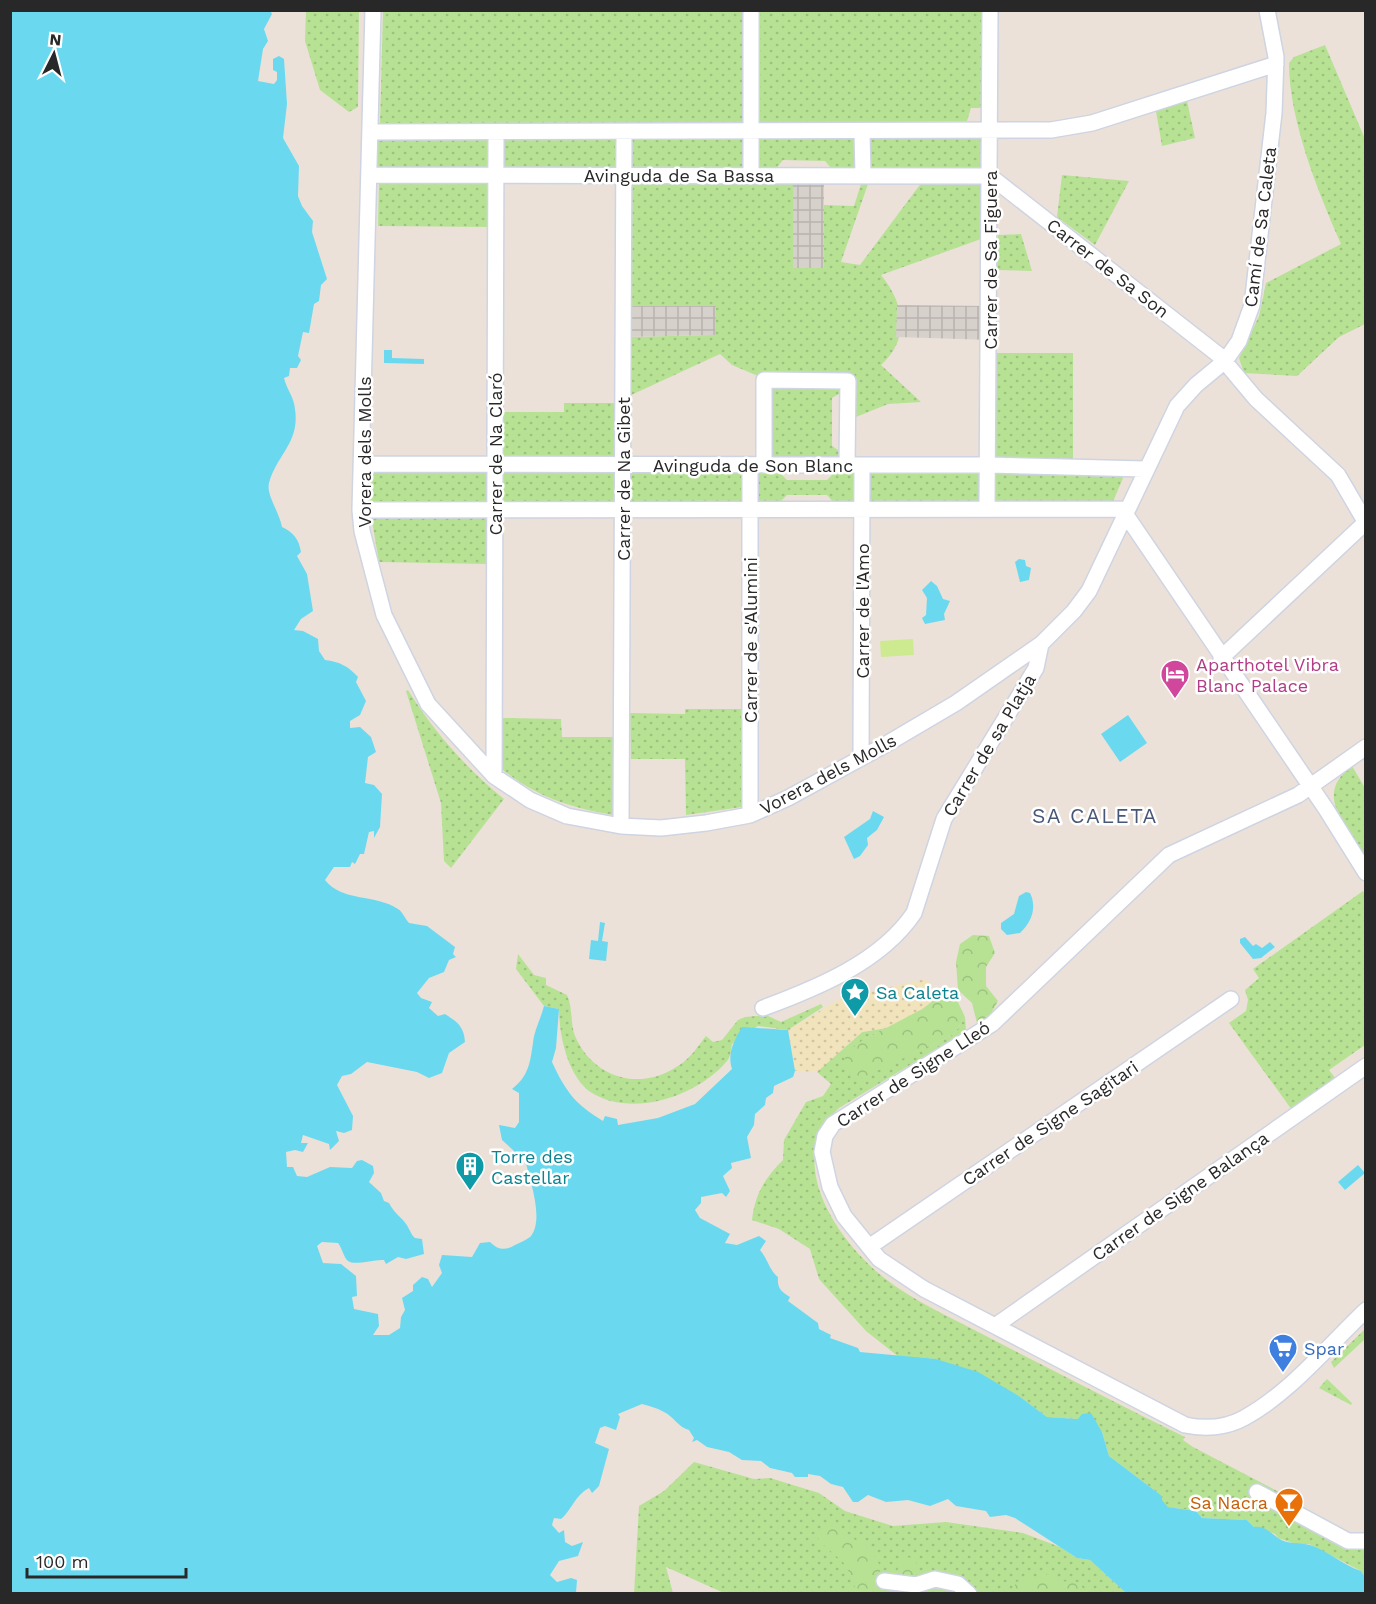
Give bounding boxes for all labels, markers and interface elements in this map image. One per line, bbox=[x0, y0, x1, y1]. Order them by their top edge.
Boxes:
north arrow bbox=[24, 24, 84, 84]
text: N bbox=[49, 30, 62, 50]
street label: Camí de Sa Caleta bbox=[1240, 146, 1280, 308]
street label: Avinguda de Sa Bassa bbox=[584, 165, 774, 186]
street label: Carrer de Sa Figuera bbox=[980, 170, 1001, 350]
street label: Carrer de Sa Son bbox=[1043, 214, 1173, 322]
street label: Carrer de Na Claró bbox=[485, 372, 506, 536]
street label: Vorera dels Molls bbox=[354, 376, 375, 528]
street label: Carrer de Na Gibet bbox=[613, 397, 634, 561]
street label: Avinguda de Son Blanc bbox=[653, 455, 853, 476]
street label: Carrer de l'Amo bbox=[852, 543, 873, 679]
street label: Carrer de s'Alumini bbox=[740, 557, 761, 723]
place label: Aparthotel Vibra Blanc Palace bbox=[1196, 654, 1339, 696]
hotel icon: Aparthotel Vibra Blanc Palace bbox=[1159, 658, 1191, 700]
street label: Carrer de sa Platja bbox=[938, 670, 1040, 820]
street label: Vorera dels Molls bbox=[756, 729, 900, 819]
district label: SA CALETA bbox=[1032, 803, 1158, 828]
place icon: Sa Caleta bbox=[839, 976, 871, 1018]
place label: Sa Caleta bbox=[876, 982, 959, 1003]
street label: Carrer de Signe Lleó bbox=[832, 1016, 994, 1132]
street label: Carrer de Signe Sagitari bbox=[958, 1056, 1142, 1190]
street label: Carrer de Signe Balança bbox=[1088, 1127, 1272, 1265]
place label: Torre des Castellar bbox=[491, 1146, 573, 1188]
building icon: Torre des Castellar bbox=[454, 1150, 486, 1192]
supermarket icon: Spar bbox=[1267, 1332, 1299, 1374]
place label: Spar bbox=[1304, 1338, 1344, 1359]
bar icon: Sa Nacra bbox=[1273, 1486, 1305, 1528]
place label: Sa Nacra bbox=[1190, 1492, 1268, 1513]
scale bar bbox=[27, 1541, 186, 1579]
text: 100 m bbox=[36, 1551, 89, 1572]

